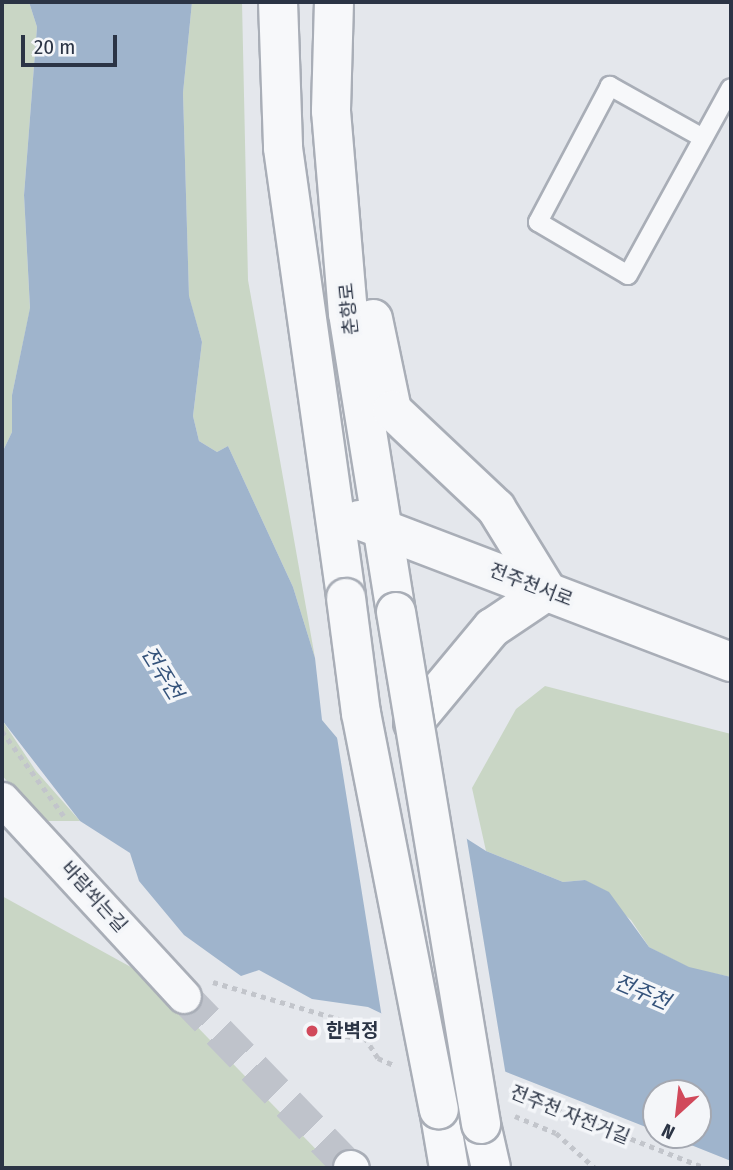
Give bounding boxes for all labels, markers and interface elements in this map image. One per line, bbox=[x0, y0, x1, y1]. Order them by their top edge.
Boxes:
scale bar bbox=[24, 21, 121, 65]
text: 20 m bbox=[34, 34, 75, 60]
street label: 춘향로 bbox=[335, 282, 363, 336]
street label: 전주천서로 bbox=[486, 559, 576, 611]
water label: 전주천 bbox=[136, 642, 188, 704]
street label: 바람쐬는길 bbox=[56, 857, 132, 937]
water label: 전주천 bbox=[610, 969, 674, 1015]
place label: 한벽정 bbox=[326, 1020, 378, 1042]
marker: 한벽정 bbox=[304, 1023, 320, 1039]
north arrow bbox=[642, 1079, 712, 1149]
street label: 전주천 자전거길 bbox=[507, 1081, 633, 1149]
text: N bbox=[658, 1119, 678, 1144]

